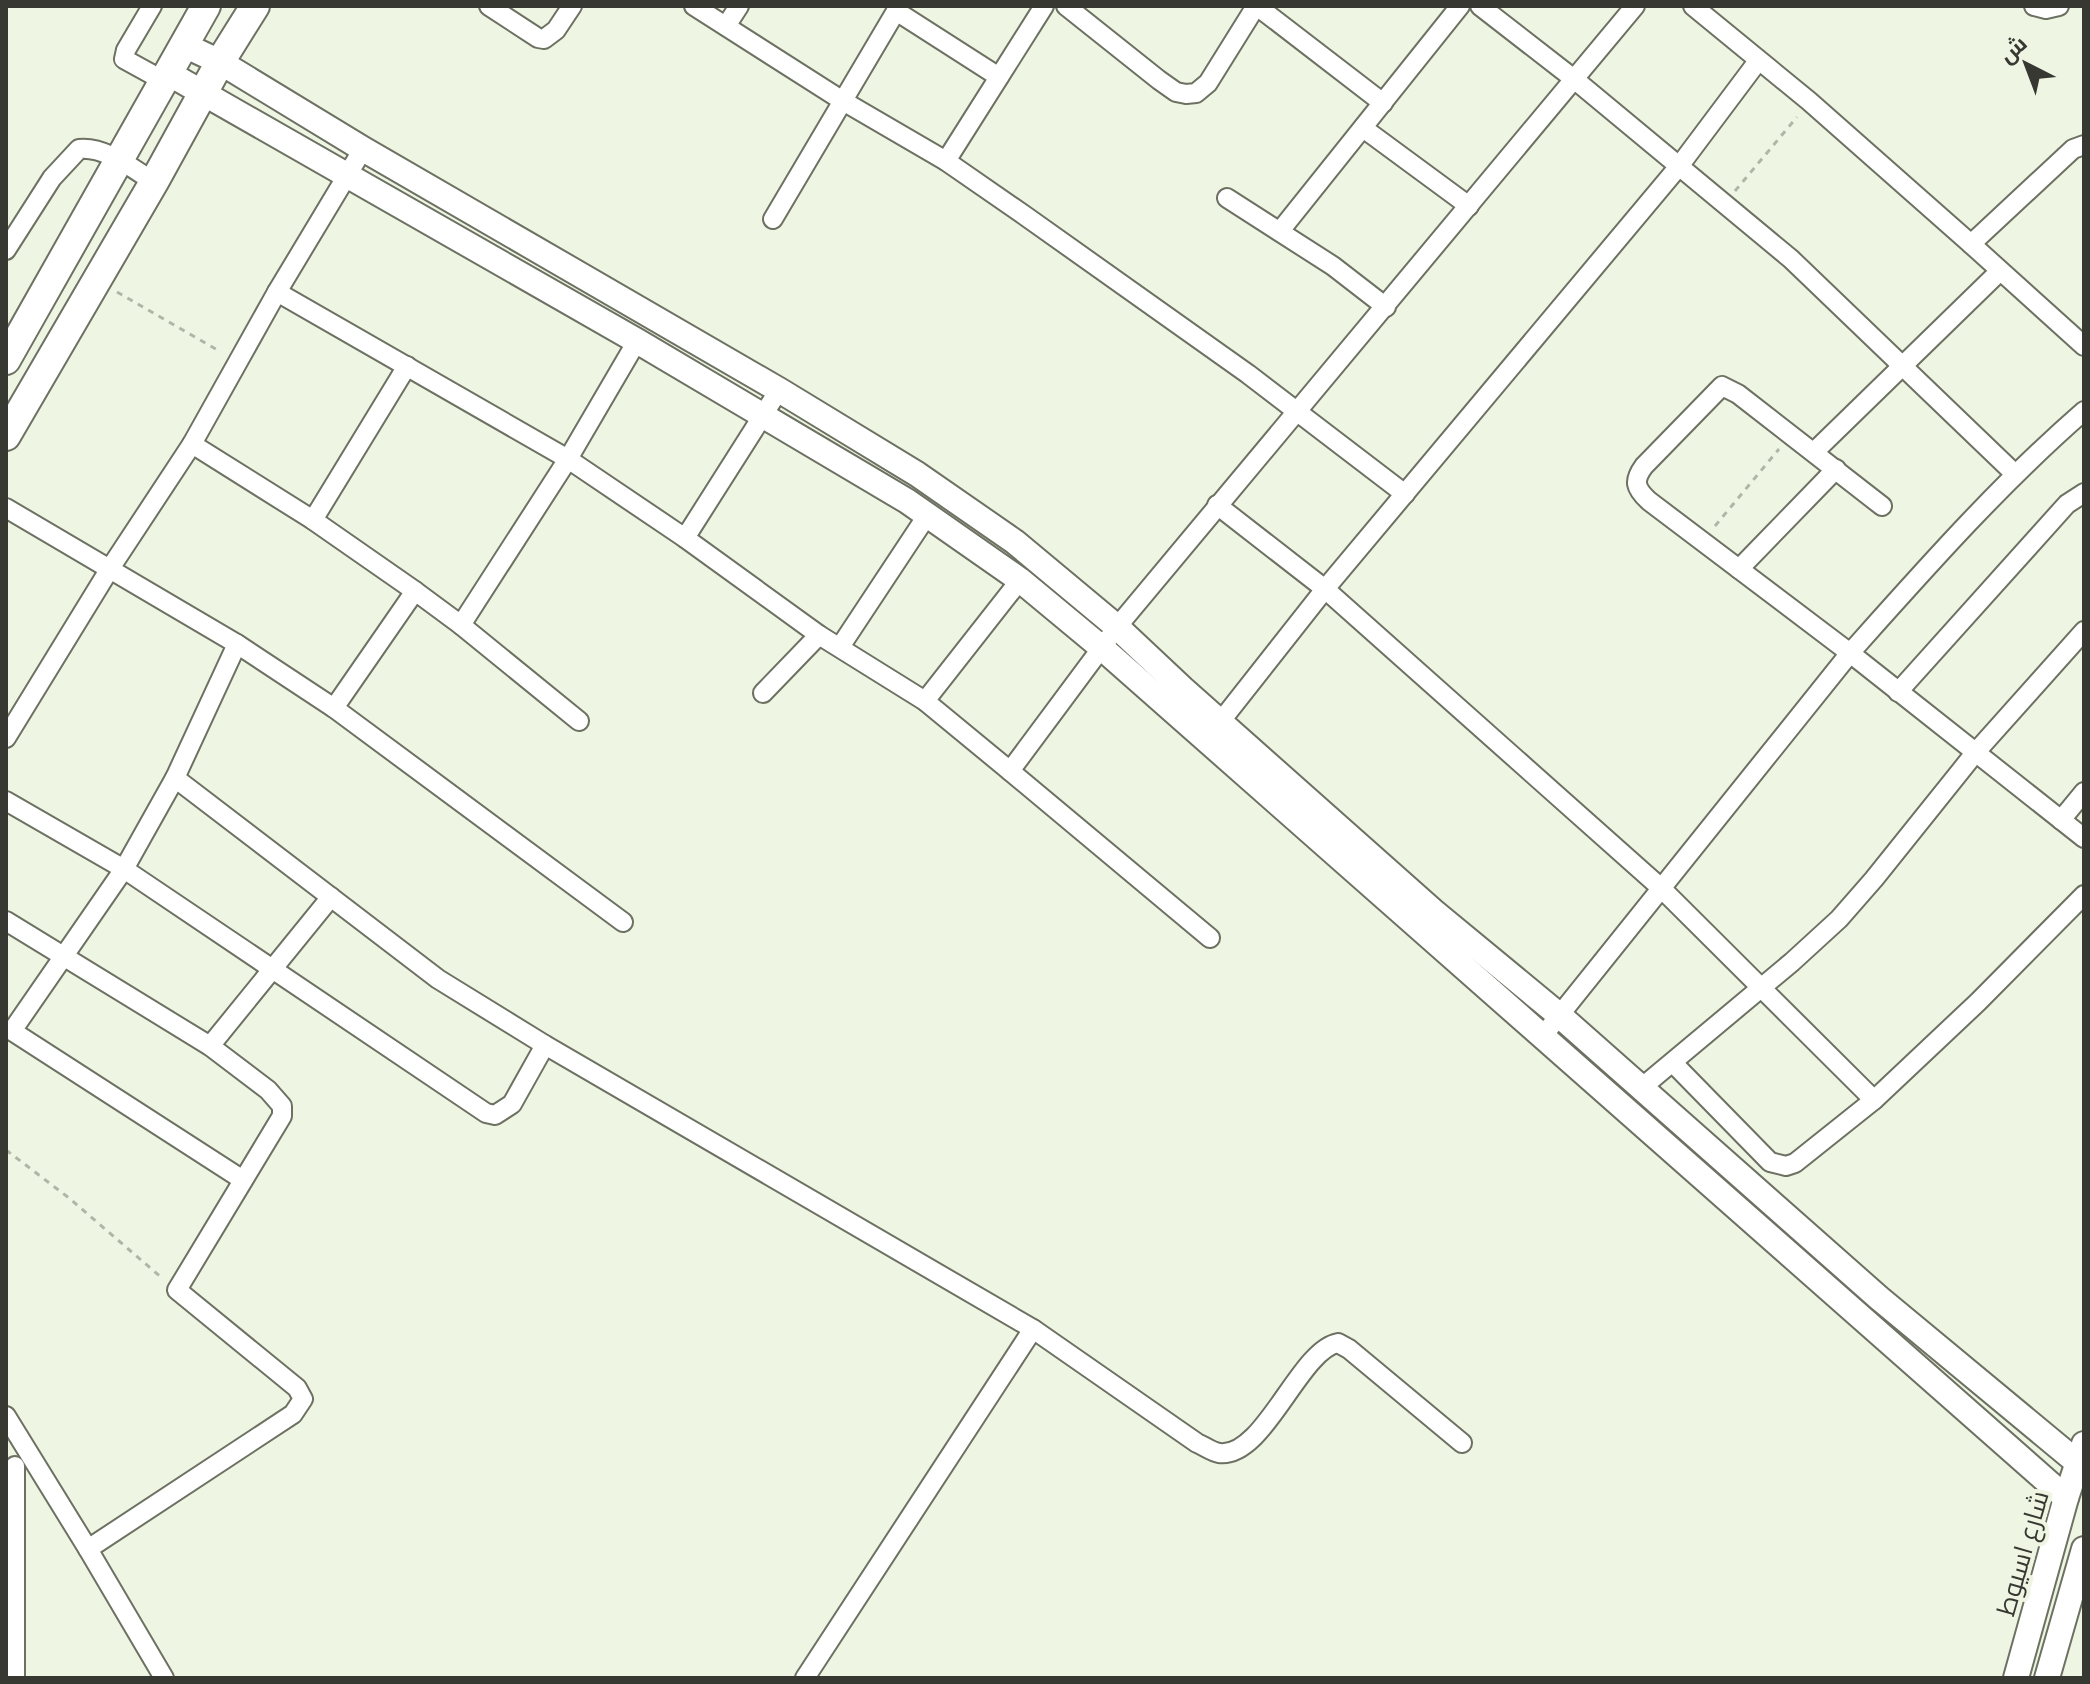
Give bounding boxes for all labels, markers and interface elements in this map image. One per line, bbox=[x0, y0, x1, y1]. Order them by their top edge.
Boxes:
north arrow bbox=[1986, 24, 2066, 104]
text: ش bbox=[1993, 29, 2032, 69]
street label: شارع اسيوط bbox=[1988, 1487, 2057, 1620]

